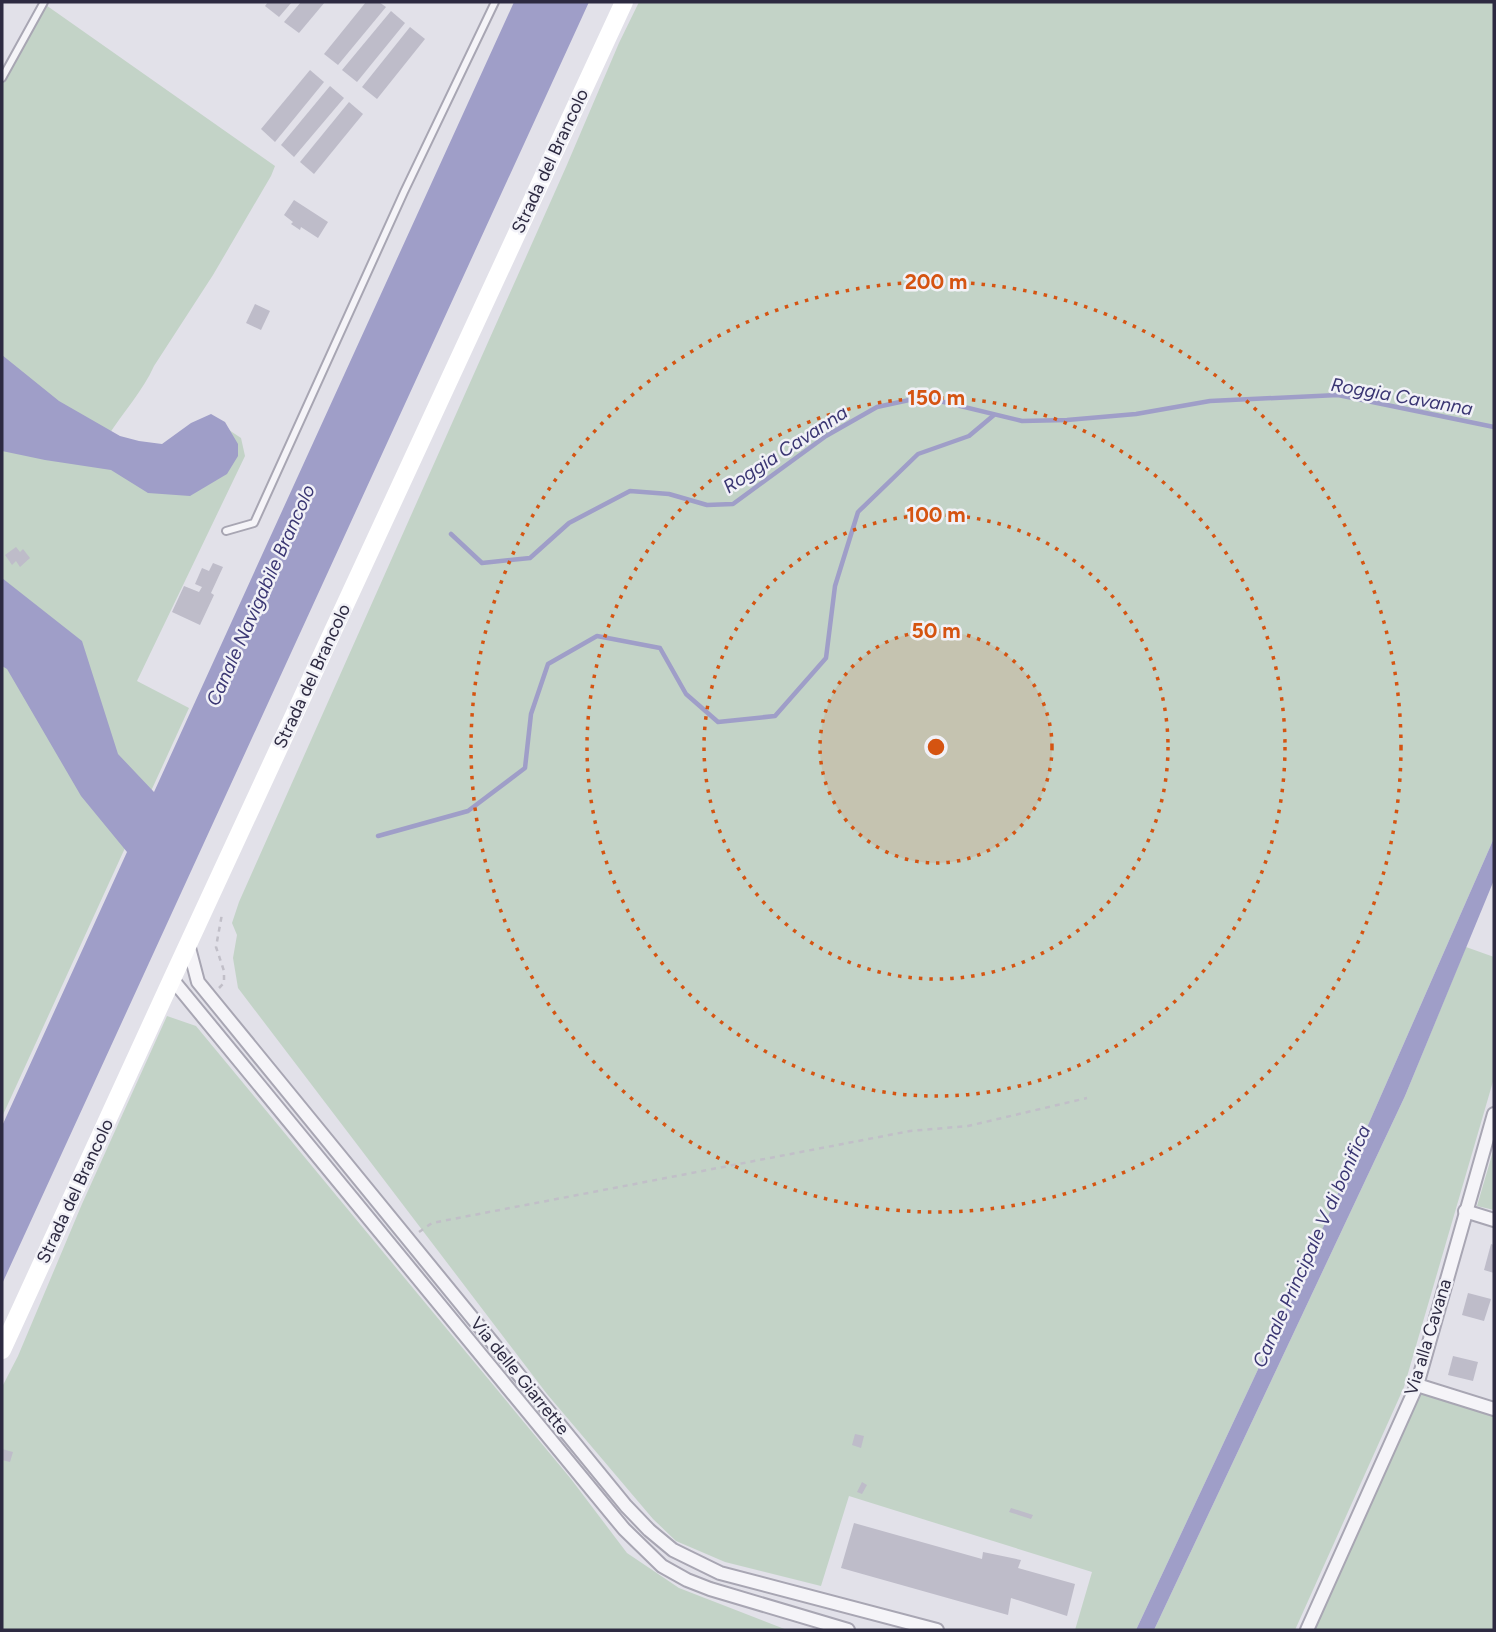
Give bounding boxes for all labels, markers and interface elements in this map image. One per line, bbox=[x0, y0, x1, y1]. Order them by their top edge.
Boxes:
street label: Strada del Brancolo bbox=[507, 85, 593, 237]
text: 200 m bbox=[905, 269, 967, 294]
water label: Roggia Cavanna bbox=[1329, 373, 1475, 420]
text: 150 m bbox=[907, 385, 965, 410]
water label: Roggia Cavanna bbox=[719, 401, 852, 498]
water label: Canale Navigabile Brancolo bbox=[201, 481, 320, 709]
text: 100 m bbox=[906, 502, 966, 527]
street label: Strada del Brancolo bbox=[269, 600, 355, 752]
text: 50 m bbox=[911, 618, 961, 643]
centre of rings bbox=[924, 735, 948, 759]
street label: Strada del Brancolo bbox=[32, 1115, 118, 1267]
water label: Canale Principale V di bonifica bbox=[1247, 1121, 1375, 1371]
street label: Via alla Cavana bbox=[1400, 1276, 1456, 1398]
street label: Via delle Giarrette bbox=[466, 1313, 574, 1439]

